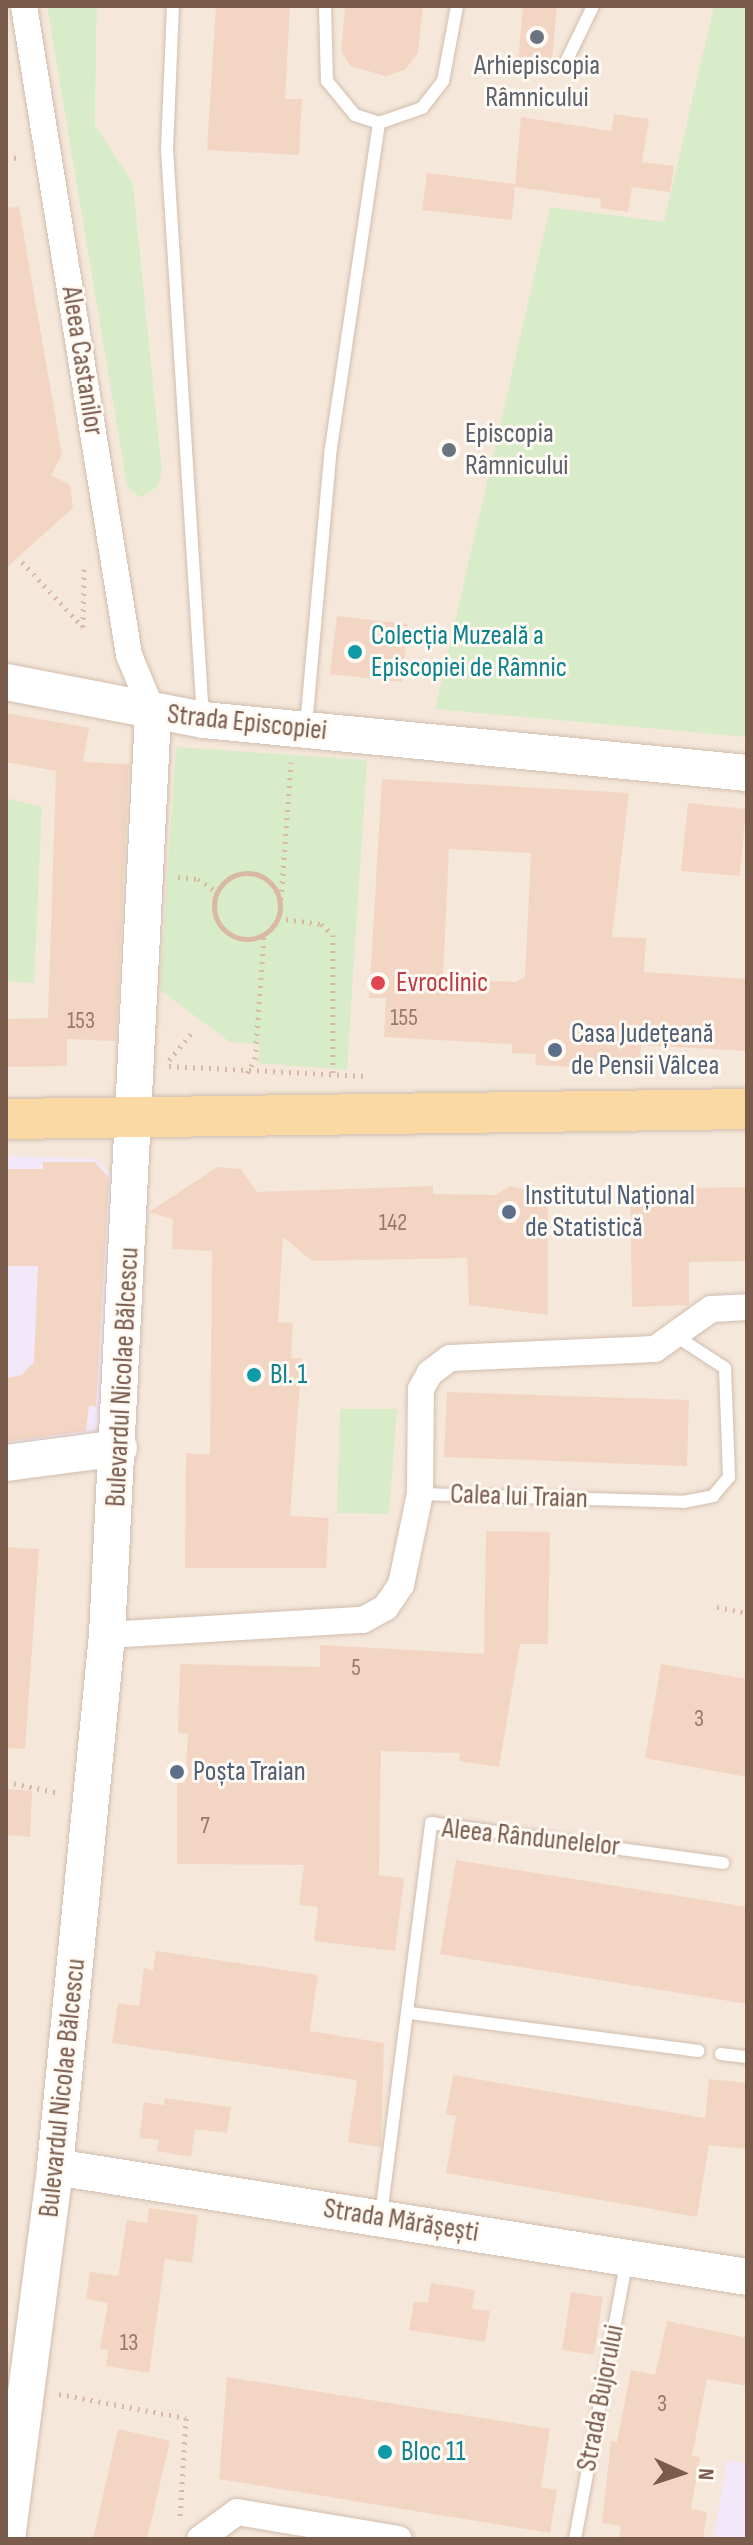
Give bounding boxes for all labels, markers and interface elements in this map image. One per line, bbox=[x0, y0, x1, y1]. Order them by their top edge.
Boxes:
marker: Arhiepiscopia Râmnicului bbox=[528, 28, 546, 46]
place label: Arhiepiscopia Râmnicului bbox=[474, 49, 600, 115]
street label: Aleea Castanilor bbox=[54, 284, 110, 438]
place label: Episcopia Râmnicului bbox=[465, 417, 569, 483]
marker: Episcopia Râmnicului bbox=[440, 441, 458, 459]
place label: Colecția Muzeală a Episcopiei de Râmnic bbox=[371, 619, 567, 685]
marker: Colecția Muzeală a Episcopiei de Râmnic bbox=[346, 643, 364, 661]
street label: Strada Episcopiei bbox=[166, 698, 328, 748]
place label: Evroclinic bbox=[396, 966, 488, 1000]
marker: Evroclinic bbox=[367, 972, 389, 994]
house number: 155 bbox=[390, 1004, 418, 1032]
house number: 153 bbox=[67, 1007, 95, 1035]
place label: Casa Județeană de Pensii Vâlcea bbox=[571, 1017, 719, 1083]
marker: Casa Județeană de Pensii Vâlcea bbox=[546, 1041, 564, 1059]
place label: Institutul Național de Statistică bbox=[525, 1179, 695, 1245]
marker: Institutul Național de Statistică bbox=[500, 1203, 518, 1221]
house number: 142 bbox=[379, 1209, 407, 1237]
street label: Bulevardul Nicolae Bălcescu bbox=[99, 1246, 147, 1508]
place label: Bl. 1 bbox=[270, 1358, 307, 1392]
marker: Bl. 1 bbox=[245, 1366, 263, 1384]
street label: Calea lui Traian bbox=[450, 1478, 588, 1516]
house number: 5 bbox=[351, 1654, 361, 1682]
house number: 3 bbox=[694, 1705, 704, 1733]
place label: Poșta Traian bbox=[193, 1755, 306, 1789]
marker: Poșta Traian bbox=[168, 1763, 186, 1781]
house number: 7 bbox=[200, 1812, 210, 1840]
street label: Aleea Rândunelelor bbox=[440, 1812, 622, 1864]
street label: Bulevardul Nicolae Bălcescu bbox=[33, 1957, 93, 2219]
street label: Strada Mărășești bbox=[321, 2192, 481, 2250]
street label: Strada Bujorului bbox=[570, 2322, 632, 2474]
house number: 13 bbox=[120, 2329, 138, 2357]
house number: 3 bbox=[657, 2390, 667, 2418]
north arrow bbox=[641, 2433, 721, 2513]
place label: Bloc 11 bbox=[401, 2435, 466, 2469]
marker: Bloc 11 bbox=[376, 2443, 394, 2461]
text: N bbox=[692, 2468, 719, 2481]

